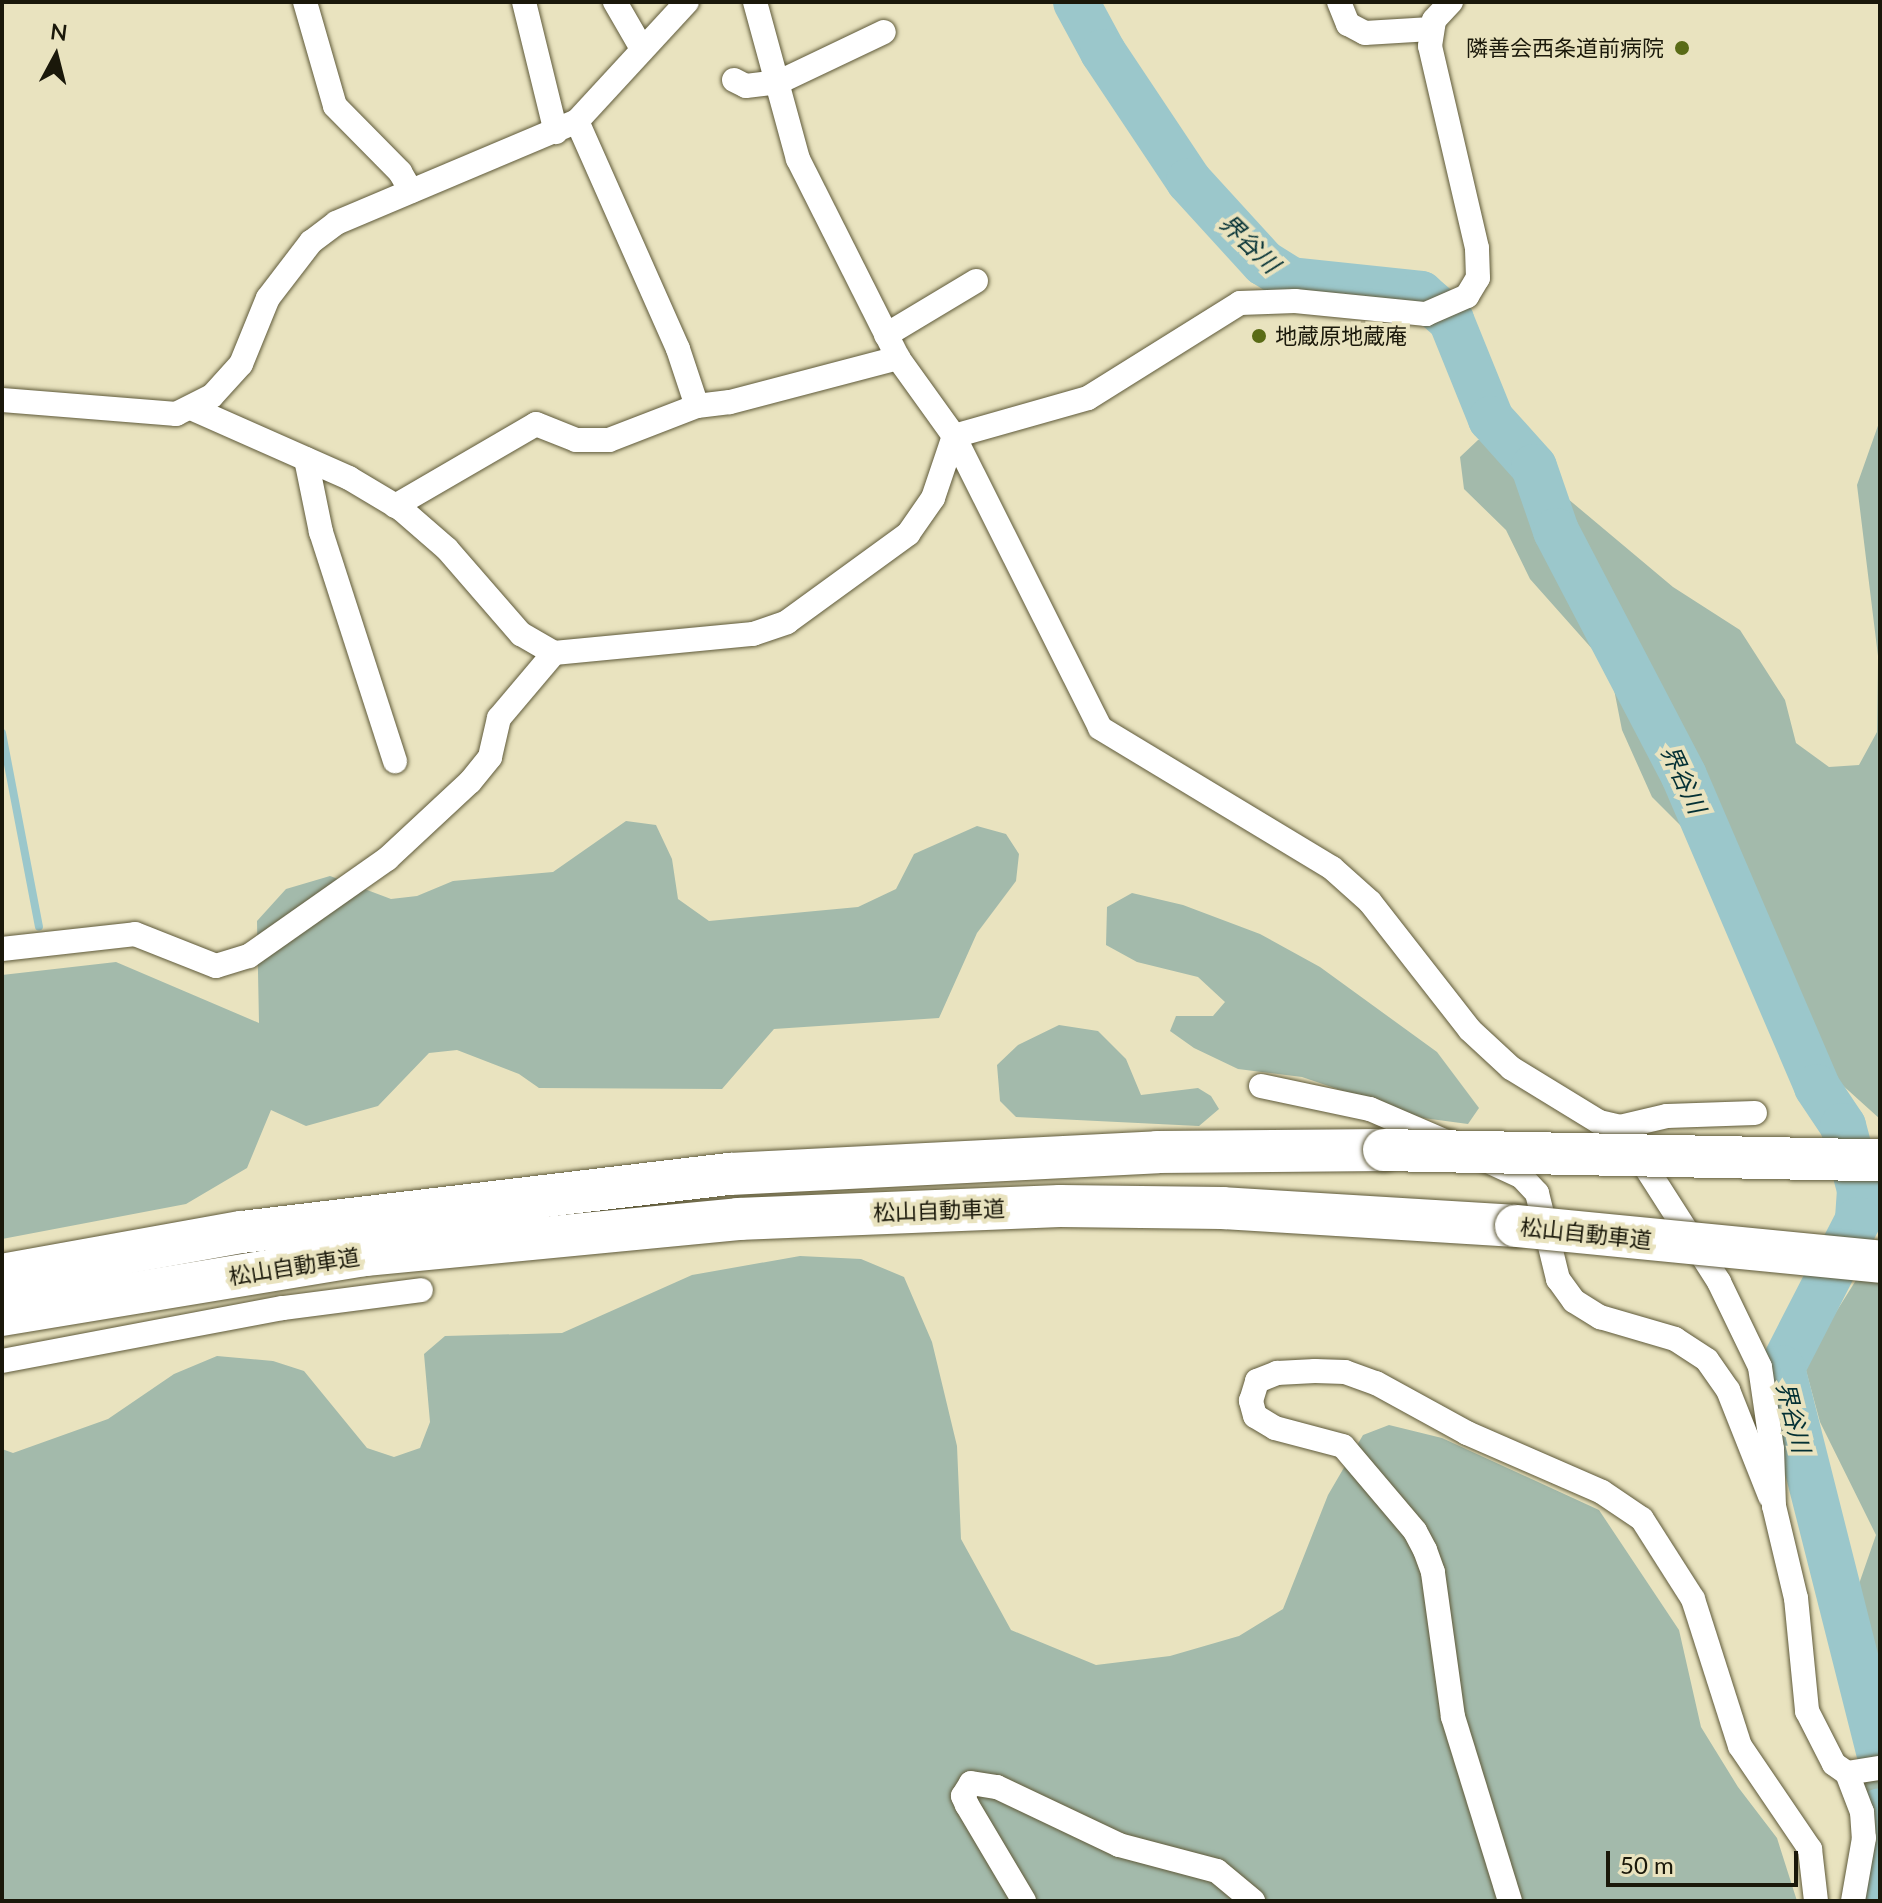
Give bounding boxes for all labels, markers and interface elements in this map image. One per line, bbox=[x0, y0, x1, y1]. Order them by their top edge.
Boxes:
north arrow bbox=[16, 16, 96, 96]
text: N bbox=[49, 17, 69, 46]
place label: 隣善会西条道前病院 bbox=[1466, 35, 1664, 61]
marker: 隣善会西条道前病院 bbox=[1671, 37, 1693, 59]
water label: 界谷川 bbox=[1214, 208, 1286, 278]
place label: 地蔵原地蔵庵 bbox=[1275, 323, 1407, 349]
marker: 地蔵原地蔵庵 bbox=[1250, 327, 1268, 345]
water label: 界谷川 bbox=[1656, 740, 1712, 818]
street label: 松山自動車道 bbox=[873, 1195, 1005, 1225]
street label: 松山自動車道 bbox=[1519, 1213, 1653, 1253]
street label: 松山自動車道 bbox=[227, 1243, 361, 1289]
water label: 界谷川 bbox=[1771, 1379, 1817, 1455]
scale bar bbox=[1610, 1835, 1802, 1885]
text: 50 m bbox=[1620, 1850, 1674, 1879]

